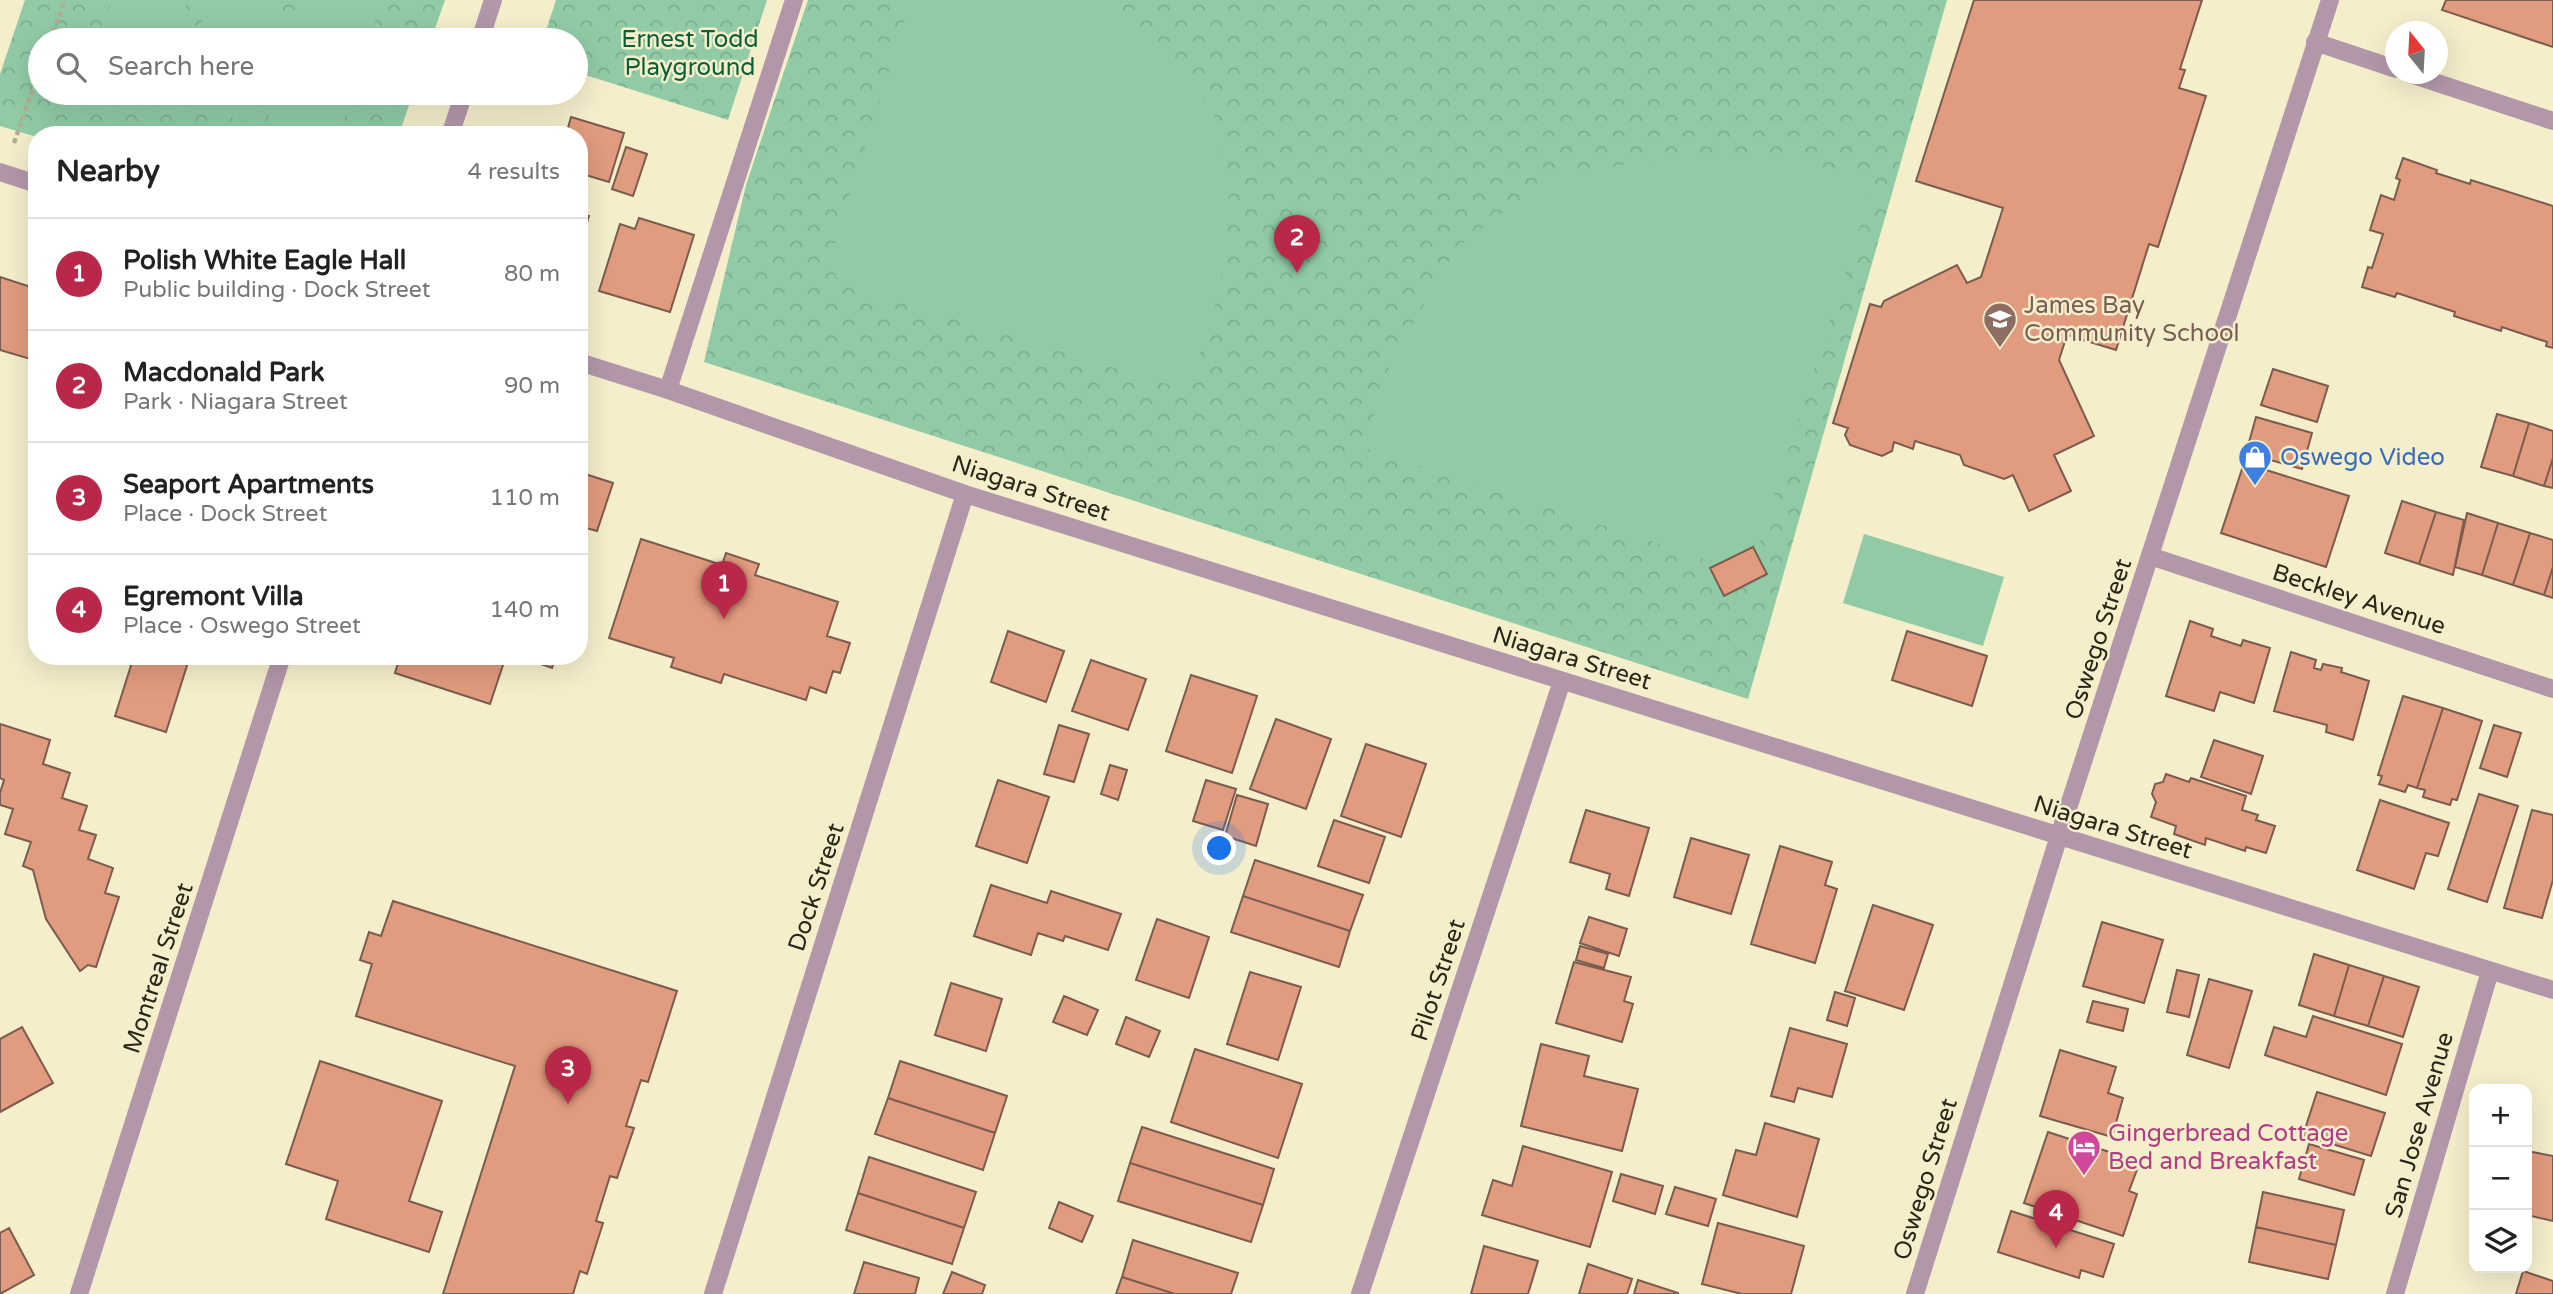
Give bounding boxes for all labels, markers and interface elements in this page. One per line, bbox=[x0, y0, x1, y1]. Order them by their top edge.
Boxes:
north arrow bbox=[2385, 21, 2448, 84]
park label: Ernest Todd Playground bbox=[621, 25, 759, 82]
search box bbox=[28, 28, 588, 105]
icon: search bbox=[52, 48, 90, 86]
text: Search here bbox=[108, 51, 254, 82]
text: Nearby bbox=[56, 153, 160, 190]
text: 4 results bbox=[467, 158, 560, 186]
pin: 2 bbox=[1274, 215, 1320, 273]
text: Polish White Eagle Hall bbox=[123, 245, 406, 276]
text: 1 bbox=[72, 260, 86, 288]
text: 80 m bbox=[504, 260, 560, 288]
text: Public building · Dock Street bbox=[123, 276, 431, 304]
place label: James Bay Community School bbox=[2024, 291, 2240, 348]
school or university icon: James Bay Community School bbox=[1981, 300, 2019, 349]
text: Macdonald Park bbox=[123, 357, 324, 388]
text: 2 bbox=[72, 372, 86, 400]
text: 90 m bbox=[504, 372, 560, 400]
text: Park · Niagara Street bbox=[123, 388, 348, 416]
shop icon: Oswego Video bbox=[2236, 438, 2274, 487]
place label: Oswego Video bbox=[2280, 443, 2445, 472]
street label: Niagara Street bbox=[948, 449, 1114, 528]
text: Seaport Apartments bbox=[123, 469, 374, 500]
text: 3 bbox=[72, 484, 86, 512]
text: 110 m bbox=[490, 484, 560, 512]
text: Place · Dock Street bbox=[123, 500, 327, 528]
street label: Oswego Street bbox=[2059, 555, 2138, 723]
street label: Beckley Avenue bbox=[2269, 558, 2449, 641]
pin: 1 bbox=[701, 561, 747, 619]
text: Egremont Villa bbox=[123, 581, 304, 612]
text: 4 bbox=[72, 596, 86, 624]
text: 140 m bbox=[490, 596, 560, 624]
text: Place · Oswego Street bbox=[123, 612, 361, 640]
street label: Niagara Street bbox=[1489, 621, 1655, 696]
street label: Niagara Street bbox=[2030, 790, 2196, 865]
street label: Dock Street bbox=[782, 819, 851, 955]
your location bbox=[1202, 831, 1236, 865]
street label: Montreal Street bbox=[117, 879, 200, 1057]
street label: Pilot Street bbox=[1405, 916, 1472, 1045]
street label: San Jose Avenue bbox=[2379, 1029, 2460, 1221]
pin: 3 bbox=[545, 1046, 591, 1104]
map controls bbox=[2469, 1084, 2532, 1273]
button: + bbox=[2469, 1084, 2532, 1147]
street label: Oswego Street bbox=[1887, 1095, 1964, 1264]
place label: Gingerbread Cottage Bed and Breakfast bbox=[2108, 1119, 2348, 1176]
hotel icon: Gingerbread Cottage Bed and Breakfast bbox=[2065, 1128, 2103, 1177]
button: − bbox=[2469, 1147, 2532, 1210]
pin: 4 bbox=[2033, 1190, 2079, 1248]
button: layers bbox=[2469, 1210, 2532, 1273]

